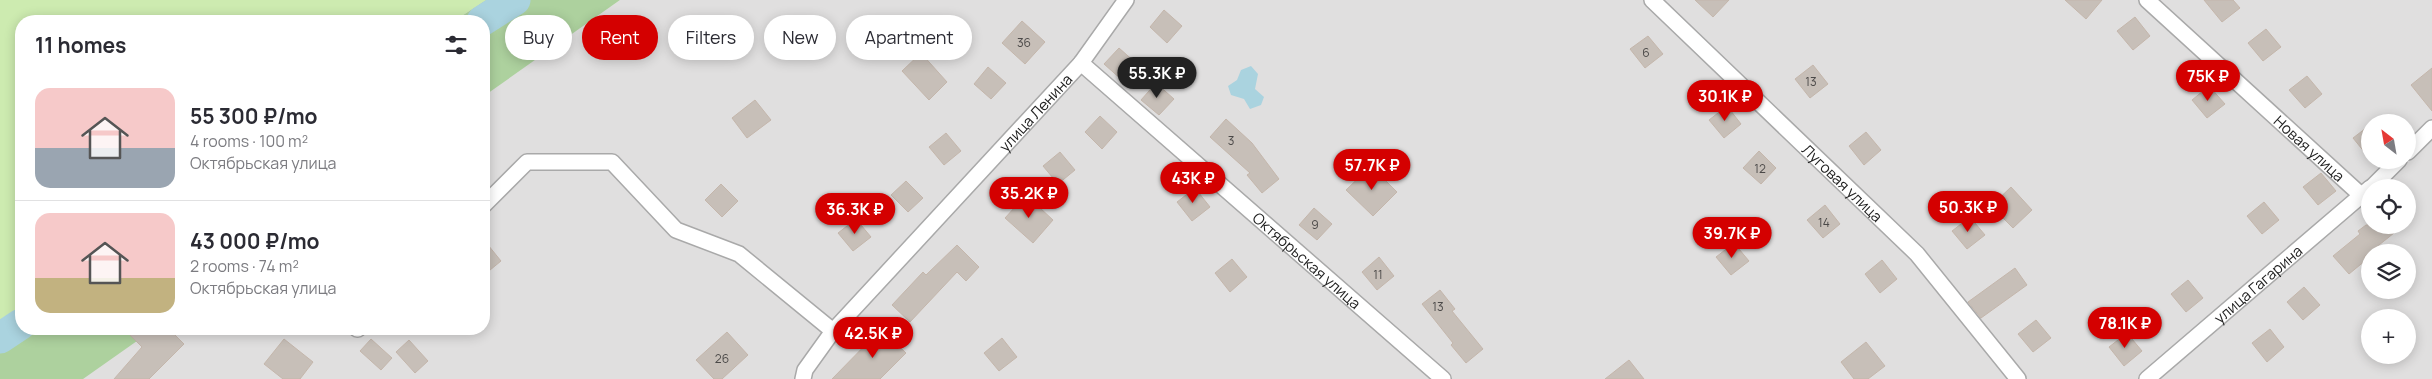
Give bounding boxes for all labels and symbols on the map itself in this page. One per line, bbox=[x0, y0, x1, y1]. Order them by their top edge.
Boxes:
house number: 36 bbox=[1017, 34, 1031, 51]
house number: 6 bbox=[1642, 44, 1650, 61]
pin: 55.3K ₽ bbox=[1111, 56, 1203, 99]
pin: 75K ₽ bbox=[2173, 59, 2243, 102]
street label: улица Ленина bbox=[994, 69, 1077, 156]
house number: 13 bbox=[1805, 73, 1817, 90]
pin: 30.1K ₽ bbox=[1679, 80, 1771, 122]
street label: Новая улица bbox=[2270, 110, 2350, 186]
north arrow bbox=[2361, 114, 2416, 169]
house number: 3 bbox=[1228, 132, 1234, 149]
street label: Луговая улица bbox=[1798, 139, 1887, 226]
pin: 57.7K ₽ bbox=[1326, 148, 1418, 191]
house number: 12 bbox=[1754, 160, 1766, 177]
pin: 43K ₽ bbox=[1158, 162, 1228, 204]
pin: 35.2K ₽ bbox=[983, 176, 1075, 219]
pin: 50.3K ₽ bbox=[1922, 190, 2014, 233]
pin: 36.3K ₽ bbox=[809, 192, 901, 235]
street label: Октябрьская улица bbox=[1248, 207, 1366, 313]
house number: 14 bbox=[1818, 214, 1830, 231]
house number: 9 bbox=[1311, 216, 1319, 233]
pin: 39.7K ₽ bbox=[1686, 216, 1778, 259]
street label: улица Гагарина bbox=[2209, 240, 2307, 328]
house number: 11 bbox=[1373, 266, 1383, 283]
house number: 13 bbox=[1432, 298, 1444, 315]
pin: 78.1K ₽ bbox=[2079, 306, 2171, 349]
pin: 42.5K ₽ bbox=[827, 316, 919, 359]
house number: 26 bbox=[715, 350, 729, 367]

